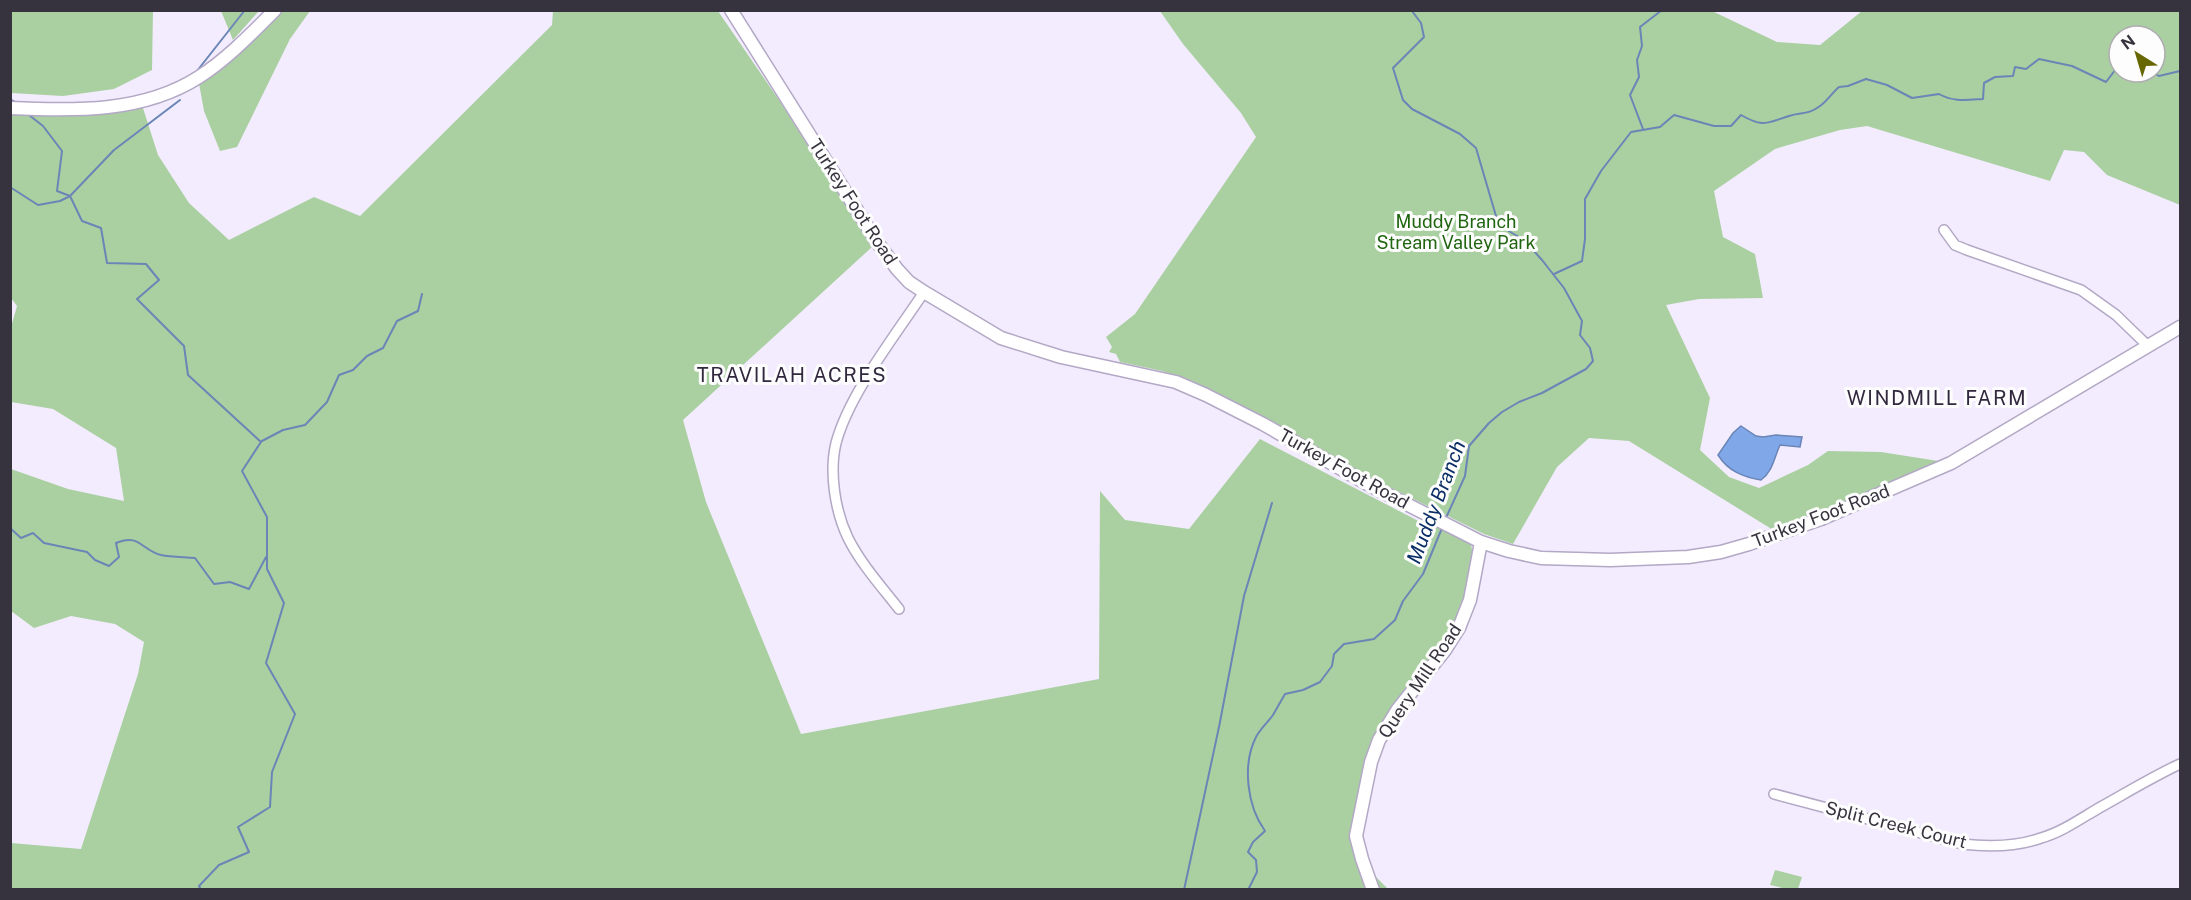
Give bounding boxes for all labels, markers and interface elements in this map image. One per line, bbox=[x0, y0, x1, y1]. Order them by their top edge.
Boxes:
north arrow bbox=[2107, 24, 2167, 84]
text: N bbox=[2118, 31, 2139, 54]
street label: Turkey Foot Road bbox=[805, 135, 902, 268]
park label: Muddy Branch Stream Valley Park bbox=[1376, 211, 1536, 253]
district label: TRAVILAH ACRES bbox=[697, 363, 887, 387]
district label: WINDMILL FARM bbox=[1847, 386, 2027, 410]
street label: Turkey Foot Road bbox=[1276, 424, 1413, 513]
water label: Muddy Branch bbox=[1402, 437, 1470, 567]
street label: Turkey Foot Road bbox=[1749, 480, 1892, 551]
street label: Query Mill Road bbox=[1374, 620, 1466, 742]
street label: Split Creek Court bbox=[1823, 797, 1969, 852]

